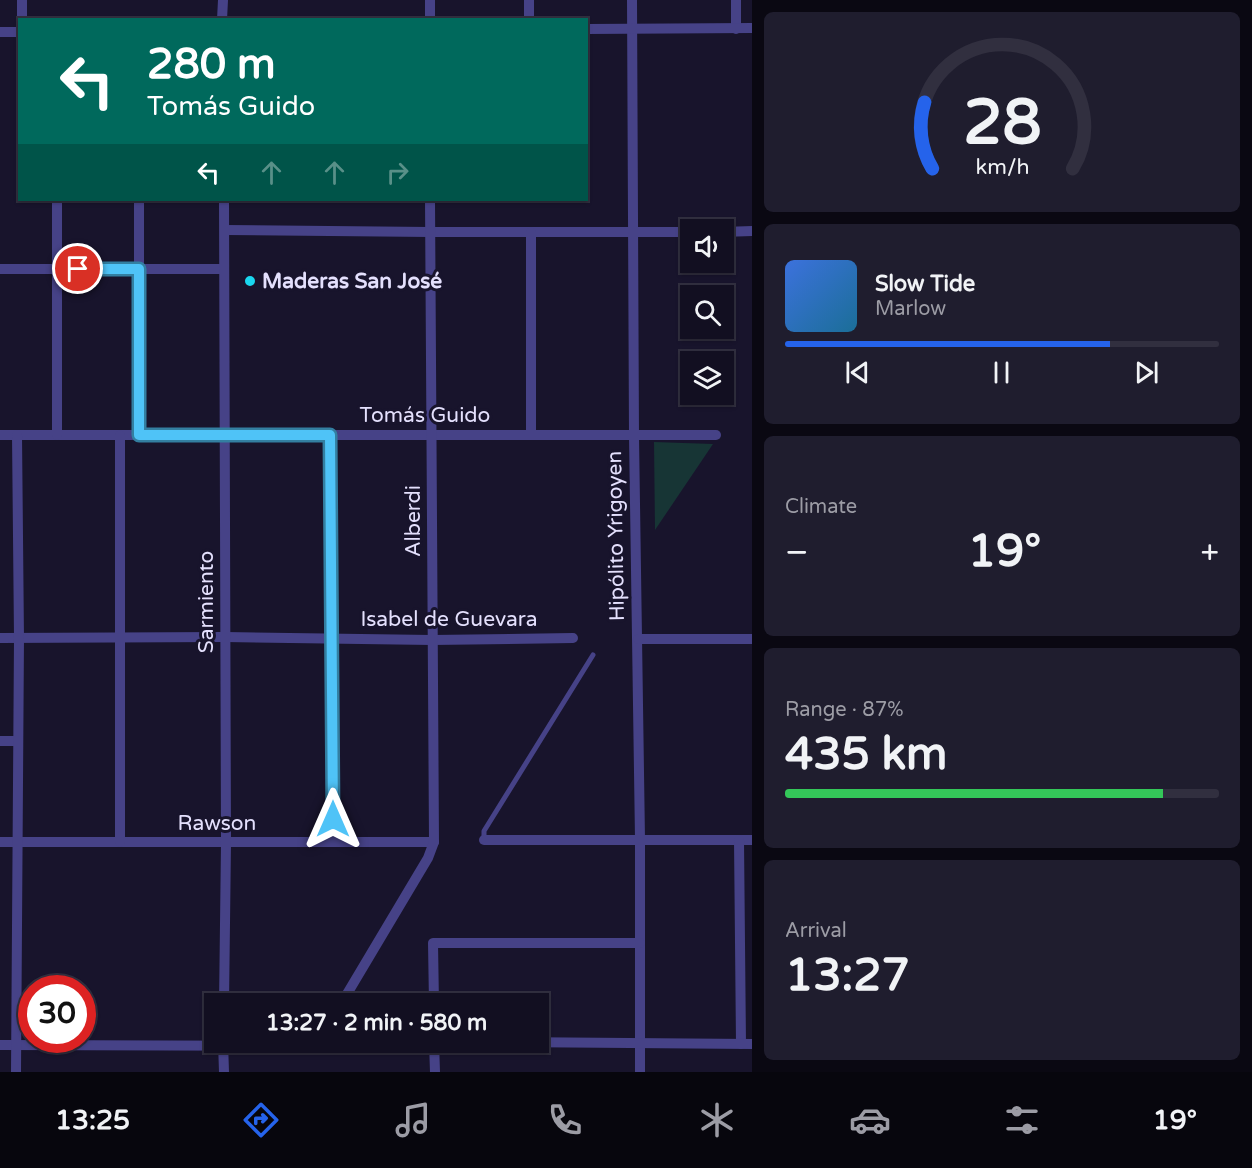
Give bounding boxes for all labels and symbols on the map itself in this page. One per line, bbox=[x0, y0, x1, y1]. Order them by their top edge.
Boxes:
pin bbox=[52, 243, 103, 294]
place label: Maderas San José bbox=[262, 269, 442, 294]
marker: Maderas San José bbox=[243, 274, 257, 288]
street label: Tomás Guido bbox=[360, 403, 490, 428]
street label: Hipólito Yrigoyen bbox=[602, 451, 630, 621]
street label: Alberdi bbox=[401, 485, 426, 557]
street label: Sarmiento bbox=[194, 551, 219, 653]
street label: Isabel de Guevara bbox=[360, 607, 538, 632]
position arrow bbox=[301, 787, 365, 851]
street label: Rawson bbox=[178, 811, 256, 836]
speed limit sign: 30 bbox=[18, 975, 96, 1053]

